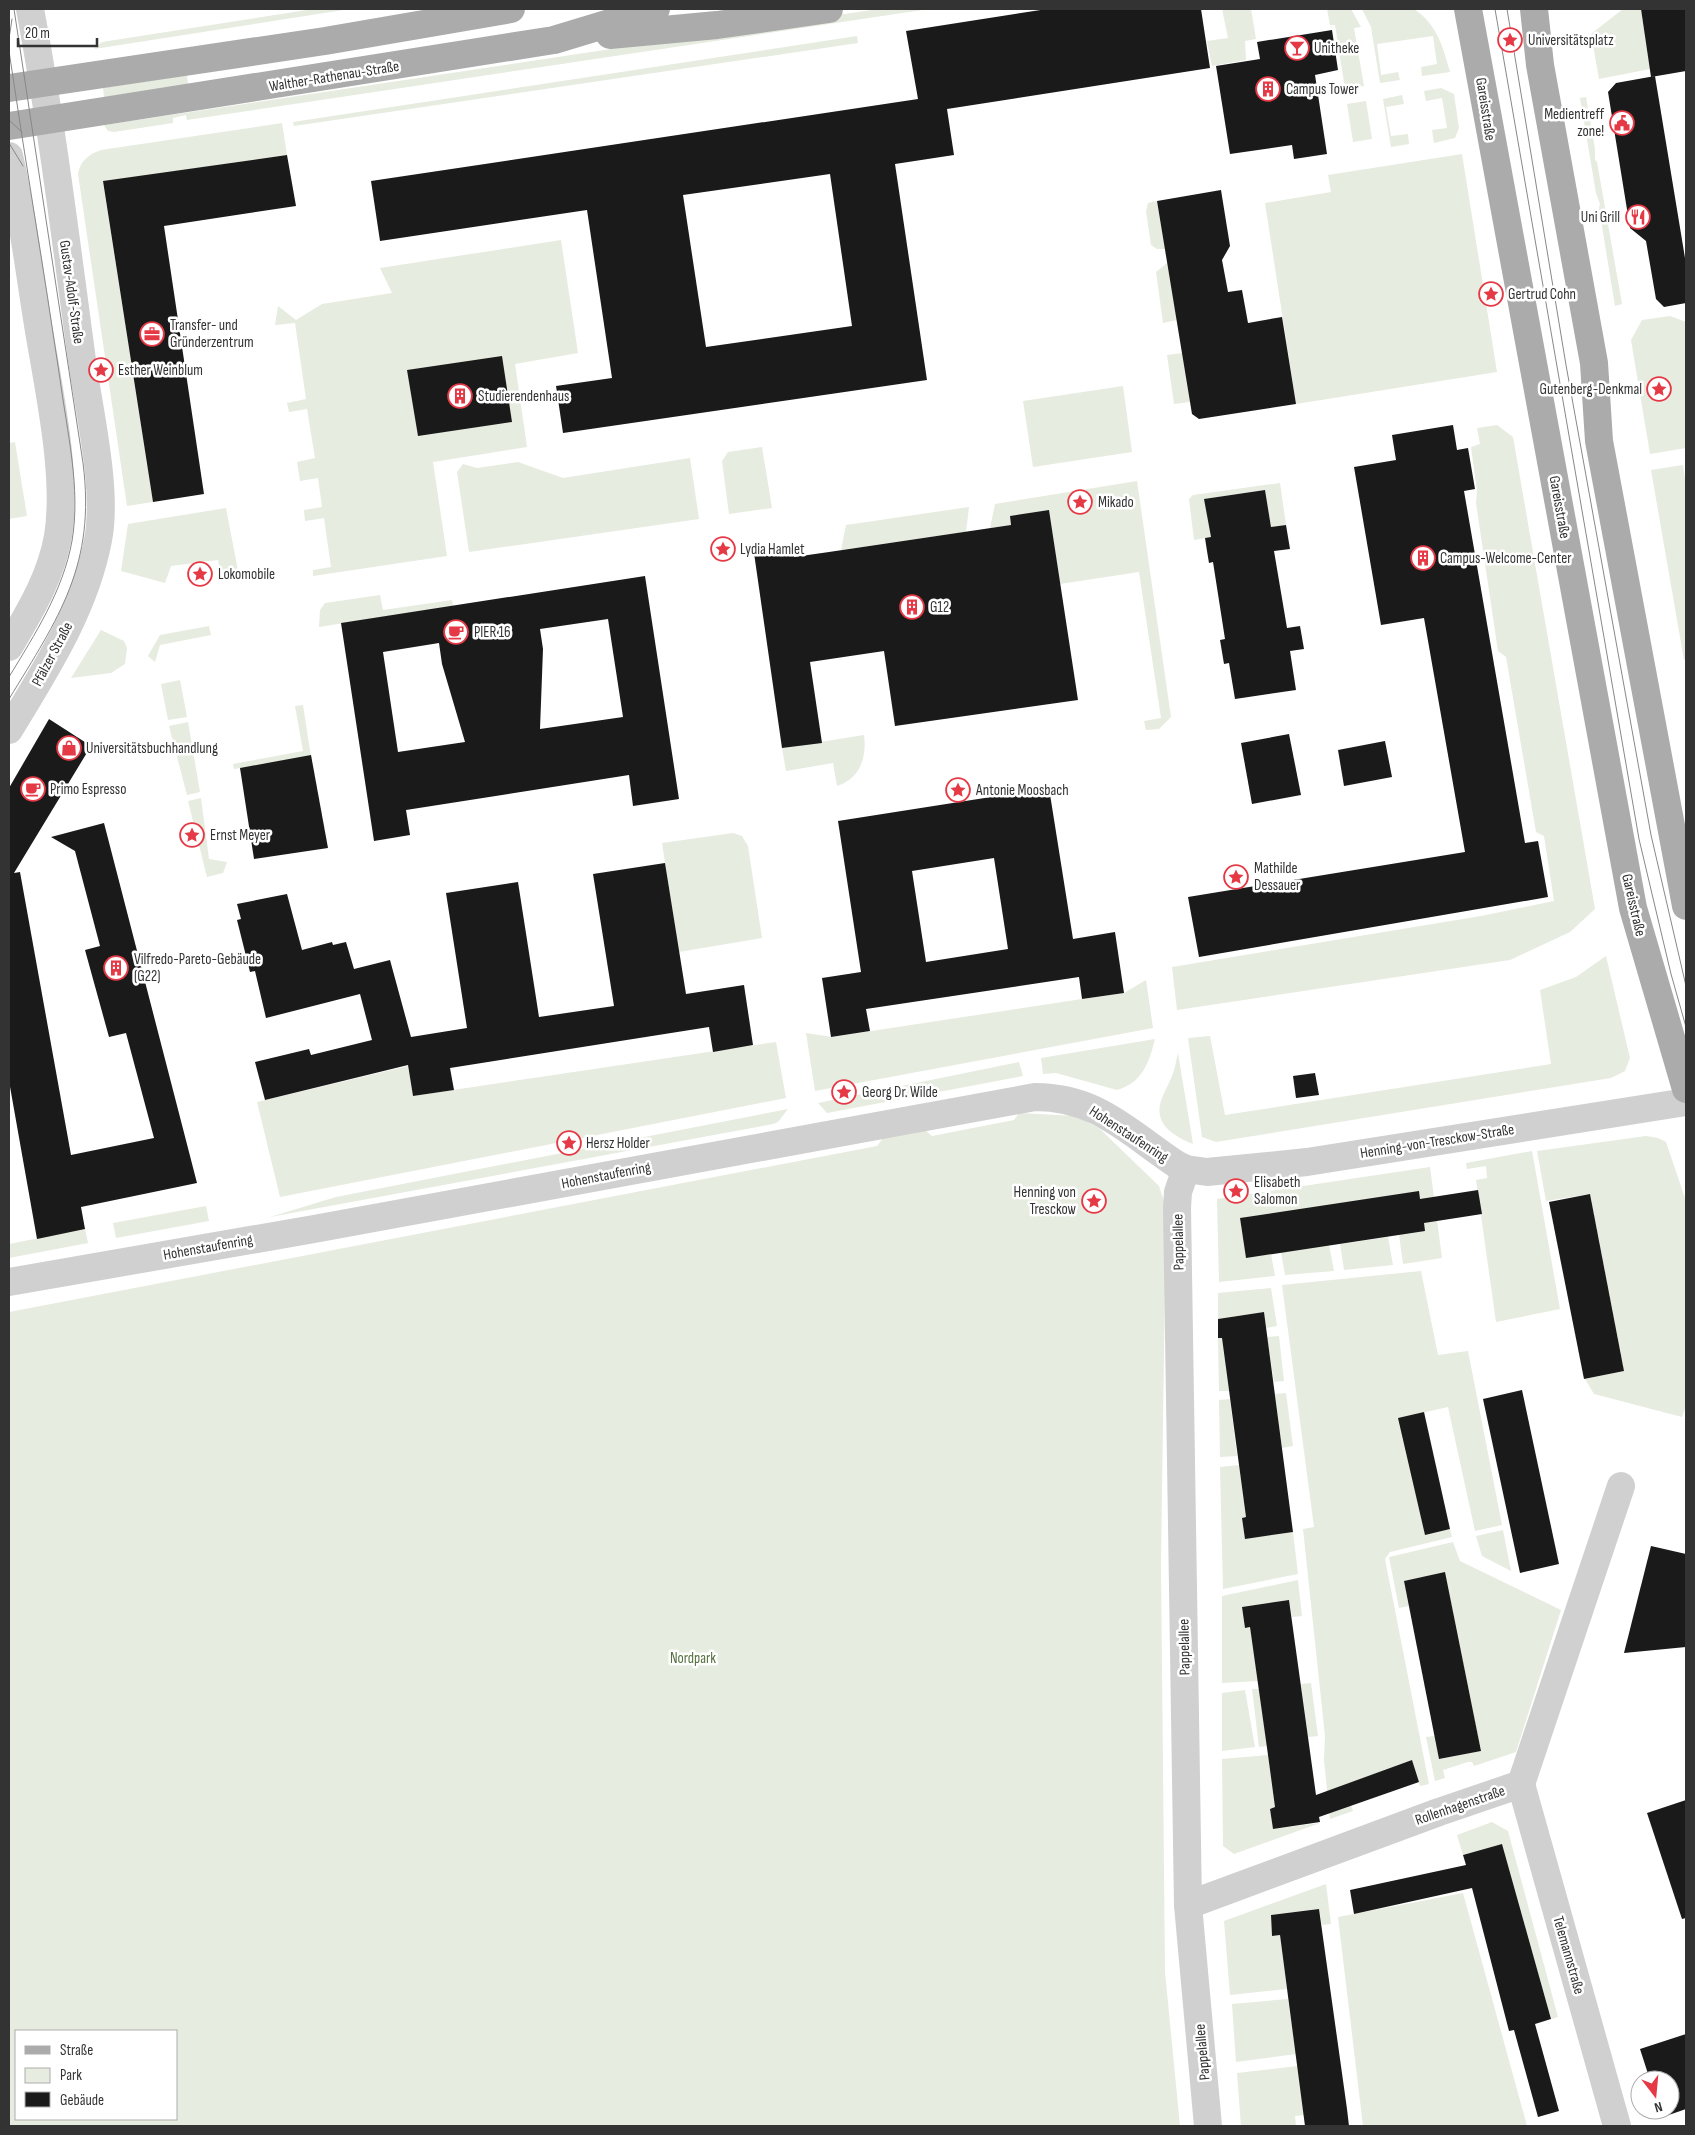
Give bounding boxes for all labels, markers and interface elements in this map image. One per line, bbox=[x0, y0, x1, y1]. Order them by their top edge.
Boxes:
scale bar bbox=[18, 15, 96, 47]
text: 20 m bbox=[25, 24, 50, 43]
place icon: Universitätsplatz bbox=[1497, 27, 1523, 53]
place label: Universitätsplatz bbox=[1528, 31, 1614, 50]
bar icon: Unitheke bbox=[1284, 35, 1310, 61]
place label: Unitheke bbox=[1314, 39, 1359, 58]
street label: Walther-Rathenau-Straße bbox=[268, 57, 400, 96]
building icon: Campus Tower bbox=[1255, 76, 1281, 102]
street label: Gareisstraße bbox=[1471, 76, 1500, 142]
place label: Campus Tower bbox=[1286, 80, 1359, 99]
place label: Medientreff zone! bbox=[1544, 105, 1604, 141]
public building icon: Medientreff zone! bbox=[1609, 110, 1635, 136]
restaurant icon: Uni Grill bbox=[1625, 204, 1651, 230]
place label: Uni Grill bbox=[1581, 208, 1620, 227]
street label: Gustav-Adolf-Straße bbox=[55, 239, 88, 345]
place icon: Gertrud Cohn bbox=[1478, 281, 1504, 307]
place label: Gertrud Cohn bbox=[1508, 285, 1576, 304]
place label: Transfer- und Gründerzentrum bbox=[170, 316, 254, 352]
office icon: Transfer- und Gründerzentrum bbox=[139, 321, 165, 347]
place icon: Esther Weinblum bbox=[88, 357, 114, 383]
place label: Esther Weinblum bbox=[118, 361, 203, 380]
place icon: Gutenberg-Denkmal bbox=[1646, 376, 1672, 402]
place label: Gutenberg-Denkmal bbox=[1540, 380, 1642, 399]
building icon: Studierendenhaus bbox=[447, 383, 473, 409]
place label: Studierendenhaus bbox=[478, 387, 569, 406]
street label: Gareisstraße bbox=[1545, 474, 1574, 540]
place icon: Mikado bbox=[1067, 489, 1093, 515]
place label: Mikado bbox=[1098, 493, 1134, 512]
place icon: Lydia Hamlet bbox=[710, 536, 736, 562]
place label: Lydia Hamlet bbox=[740, 540, 805, 559]
building icon: Campus-Welcome-Center bbox=[1410, 545, 1436, 571]
place label: Campus-Welcome-Center bbox=[1440, 549, 1572, 568]
place icon: Lokomobile bbox=[187, 561, 213, 587]
place label: Lokomobile bbox=[218, 565, 275, 584]
building icon: G12 bbox=[899, 594, 925, 620]
place label: G12 bbox=[930, 598, 949, 617]
street label: Pfälzer Straße bbox=[28, 619, 77, 690]
cafe icon: PIER 16 bbox=[443, 619, 469, 645]
place label: PIER 16 bbox=[474, 623, 511, 642]
shop icon: Universitätsbuchhandlung bbox=[56, 735, 82, 761]
place label: Universitätsbuchhandlung bbox=[86, 739, 218, 758]
cafe icon: Primo Espresso bbox=[20, 776, 46, 802]
place icon: Antonie Moosbach bbox=[945, 777, 971, 803]
place label: Primo Espresso bbox=[50, 780, 126, 799]
place label: Antonie Moosbach bbox=[975, 781, 1069, 800]
place icon: Ernst Meyer bbox=[179, 822, 205, 848]
place label: Ernst Meyer bbox=[210, 826, 271, 845]
place label: Mathilde Dessauer bbox=[1254, 859, 1301, 895]
place icon: Mathilde Dessauer bbox=[1223, 864, 1249, 890]
street label: Gareisstraße bbox=[1617, 872, 1650, 938]
place label: Vilfredo-Pareto-Gebäude (G22) bbox=[134, 950, 261, 986]
building icon: Vilfredo-Pareto-Gebäude (G22) bbox=[103, 955, 129, 981]
place icon: Georg Dr. Wilde bbox=[831, 1079, 857, 1105]
place label: Georg Dr. Wilde bbox=[862, 1083, 938, 1102]
street label: Hohenstaufenring bbox=[1086, 1102, 1172, 1167]
street label: Henning-von-Tresckow-Straße bbox=[1359, 1120, 1515, 1163]
place icon: Hersz Holder bbox=[556, 1130, 582, 1156]
place label: Hersz Holder bbox=[586, 1134, 651, 1153]
street label: Hohenstaufenring bbox=[560, 1158, 652, 1193]
place label: Elisabeth Salomon bbox=[1254, 1173, 1300, 1209]
place icon: Elisabeth Salomon bbox=[1223, 1178, 1249, 1204]
place label: Henning von Tresckow bbox=[1014, 1183, 1077, 1219]
place icon: Henning von Tresckow bbox=[1081, 1188, 1107, 1214]
street label: Pappelallee bbox=[1169, 1214, 1188, 1270]
street label: Hohenstaufenring bbox=[162, 1230, 254, 1265]
street label: Pappelallee bbox=[1175, 1619, 1194, 1675]
park label: Nordpark bbox=[670, 1649, 716, 1668]
street label: Rollenhagenstraße bbox=[1413, 1781, 1508, 1830]
street label: Telemannstraße bbox=[1548, 1914, 1589, 1996]
street label: Pappelallee bbox=[1191, 2023, 1214, 2081]
legend bbox=[15, 2030, 178, 2120]
text: Straße bbox=[60, 2041, 93, 2060]
text: Park bbox=[60, 2066, 82, 2085]
north arrow bbox=[1630, 2070, 1680, 2120]
text: Gebäude bbox=[60, 2091, 104, 2110]
text: N bbox=[1653, 2098, 1664, 2116]

